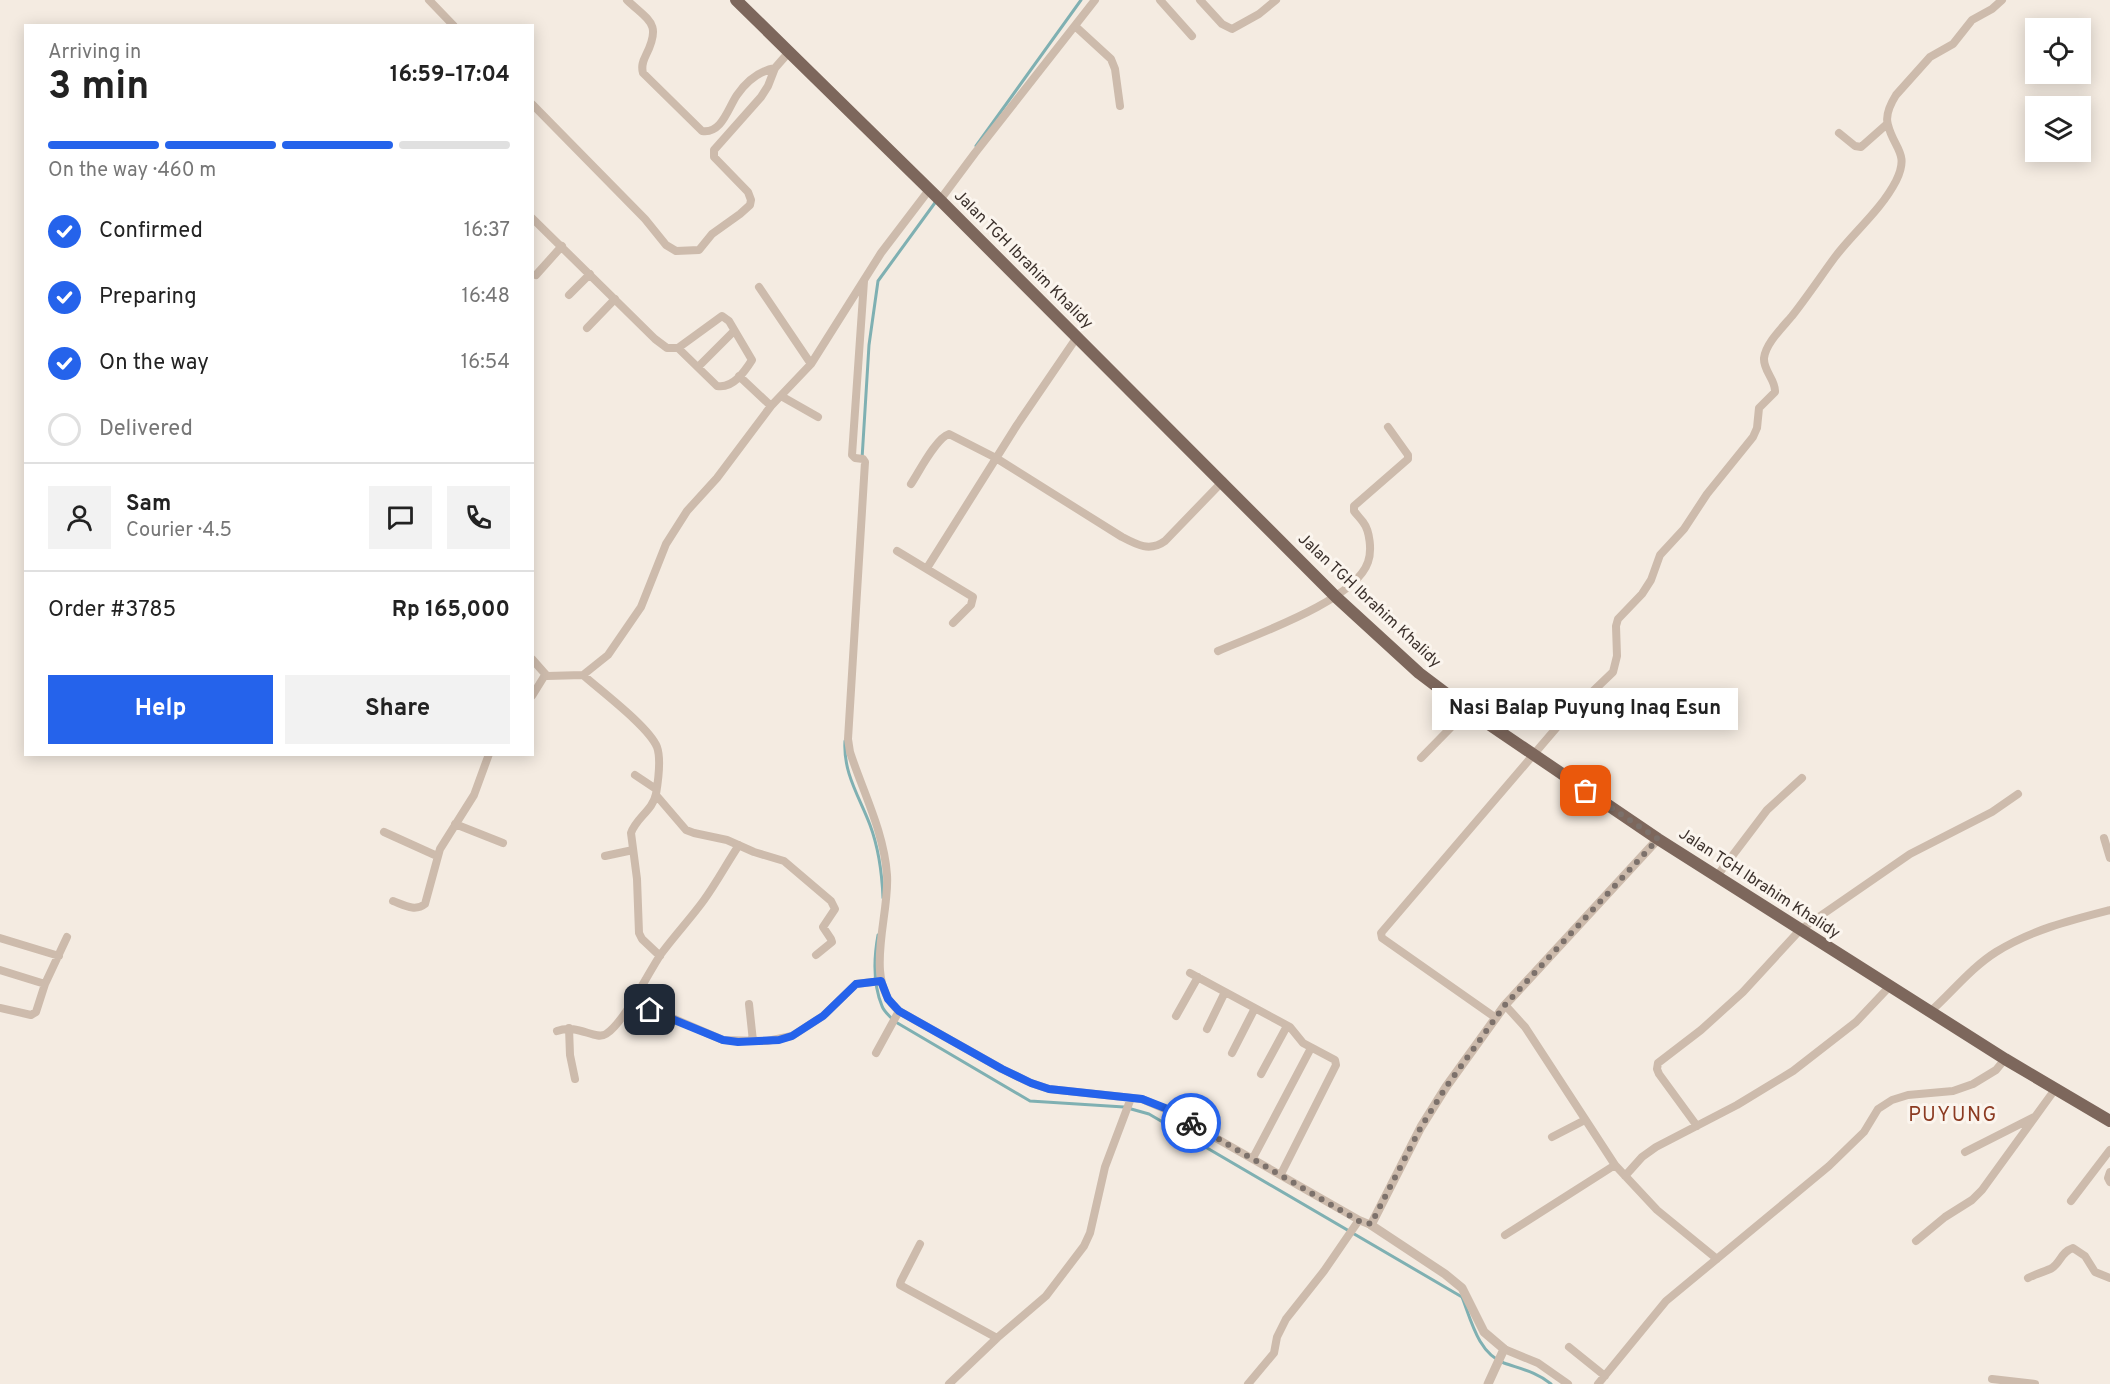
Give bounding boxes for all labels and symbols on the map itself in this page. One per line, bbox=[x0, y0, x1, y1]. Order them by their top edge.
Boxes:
street label: Jalan TGH Ibrahim Khalidy bbox=[949, 186, 1097, 334]
street label: Jalan TGH Ibrahim Khalidy bbox=[1293, 529, 1445, 673]
callout: Nasi Balap Puyung Inaq Esun bbox=[1433, 689, 1739, 731]
pin bbox=[1560, 765, 1611, 816]
street label: Jalan TGH Ibrahim Khalidy bbox=[1674, 824, 1844, 944]
pin bbox=[624, 984, 675, 1035]
courier bbox=[1161, 1093, 1221, 1153]
district label: PUYUNG bbox=[1908, 1103, 1998, 1129]

